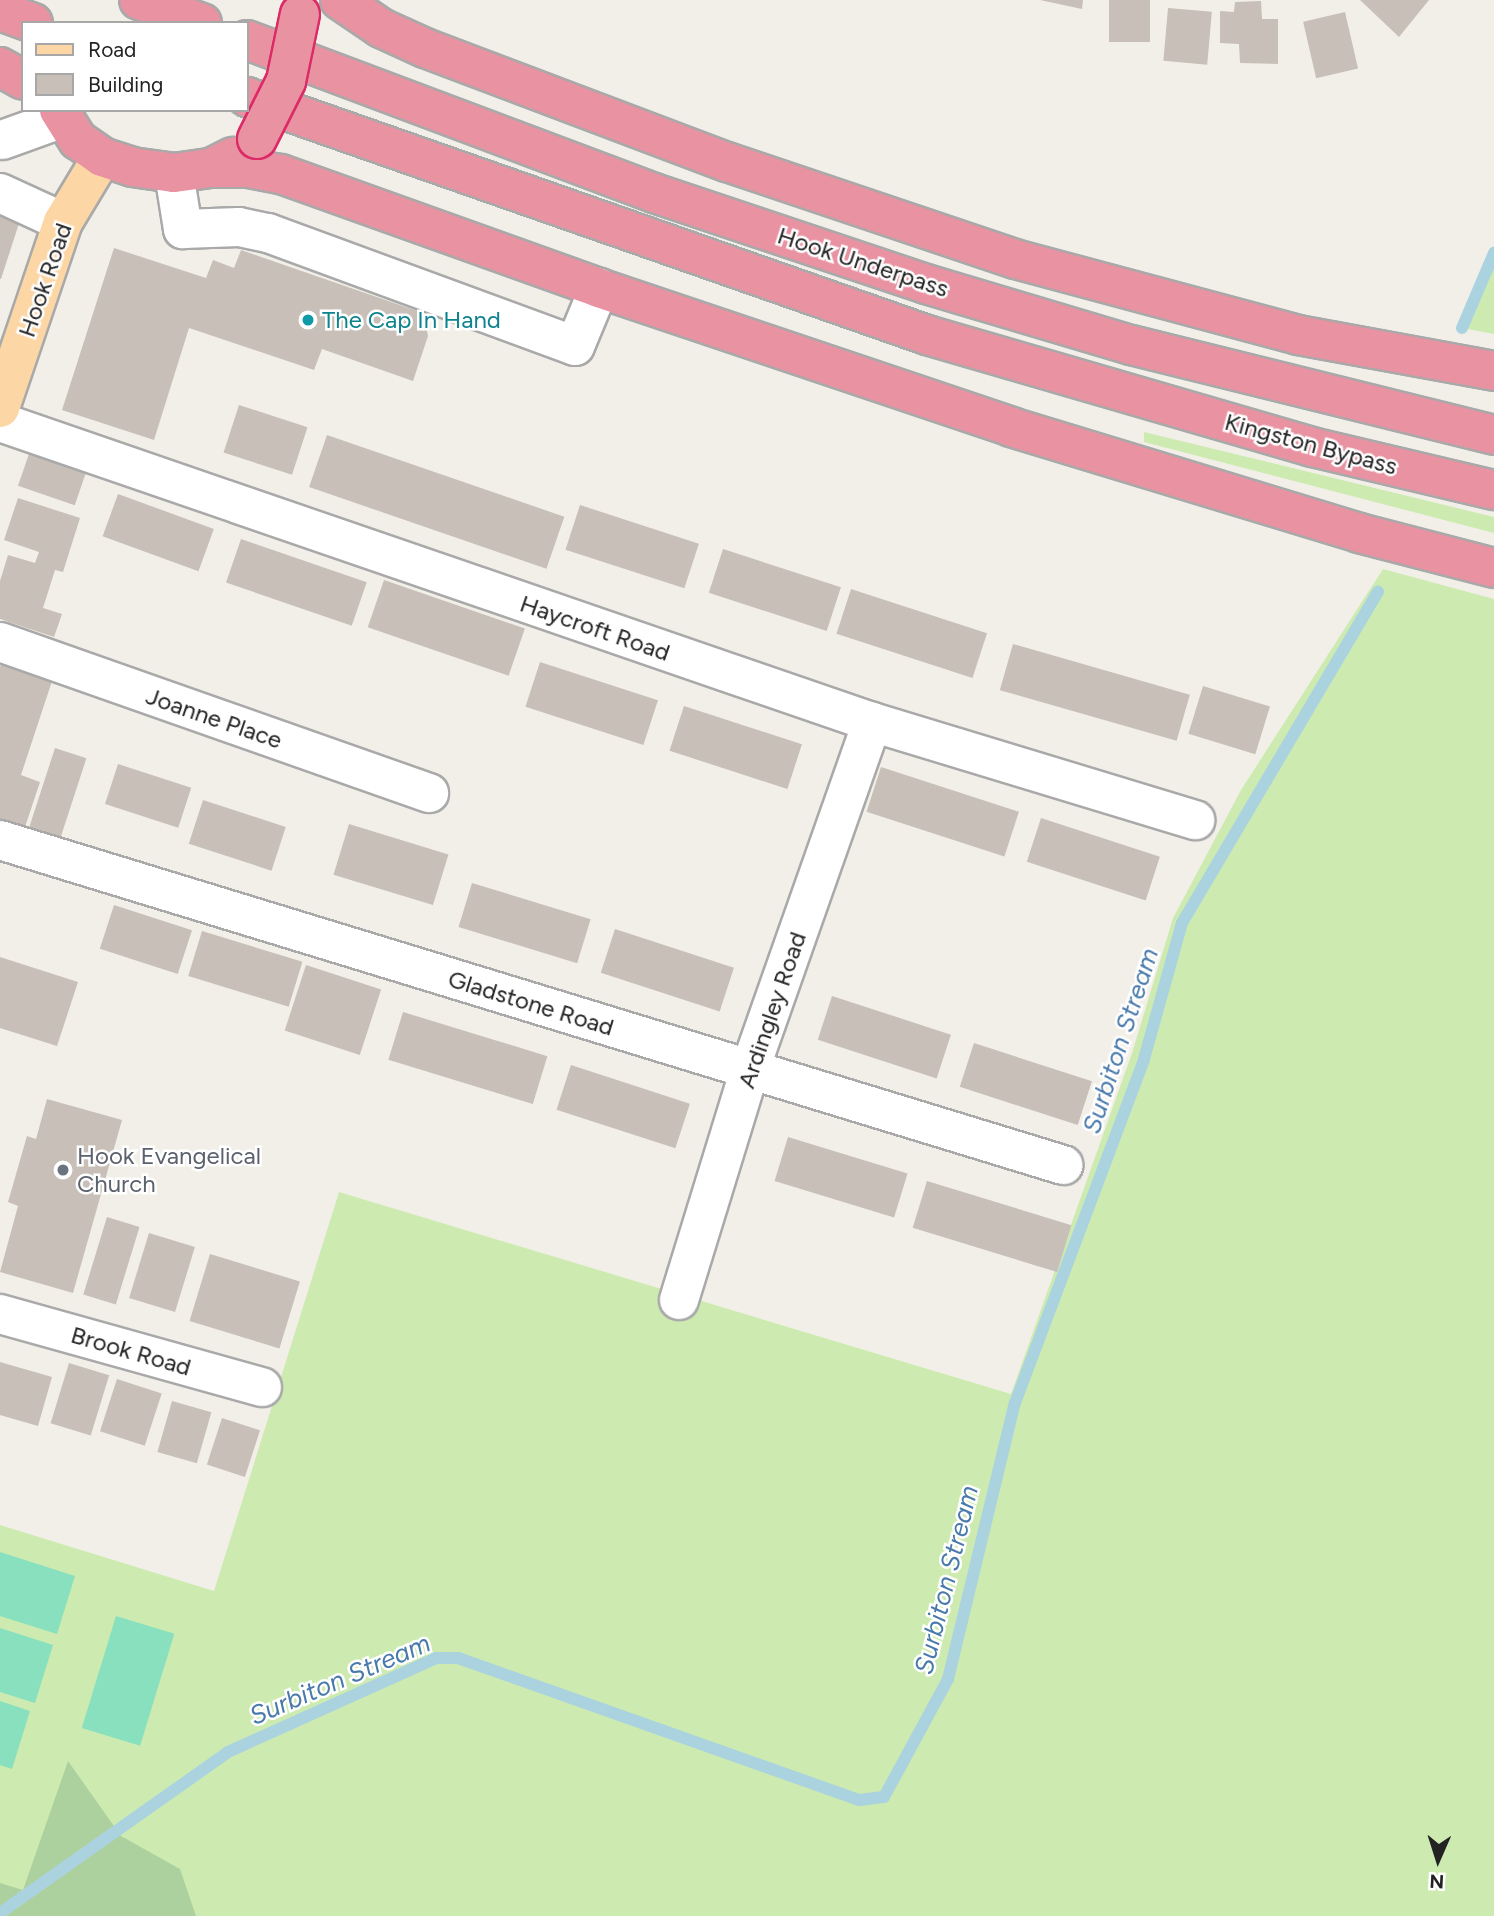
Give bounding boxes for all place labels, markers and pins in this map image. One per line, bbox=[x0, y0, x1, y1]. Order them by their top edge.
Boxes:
place label: The Cap In Hand bbox=[322, 306, 501, 334]
marker: The Cap In Hand bbox=[300, 312, 316, 328]
place label: Hook Evangelical Church bbox=[77, 1142, 261, 1198]
marker: Hook Evangelical Church bbox=[55, 1162, 71, 1178]

